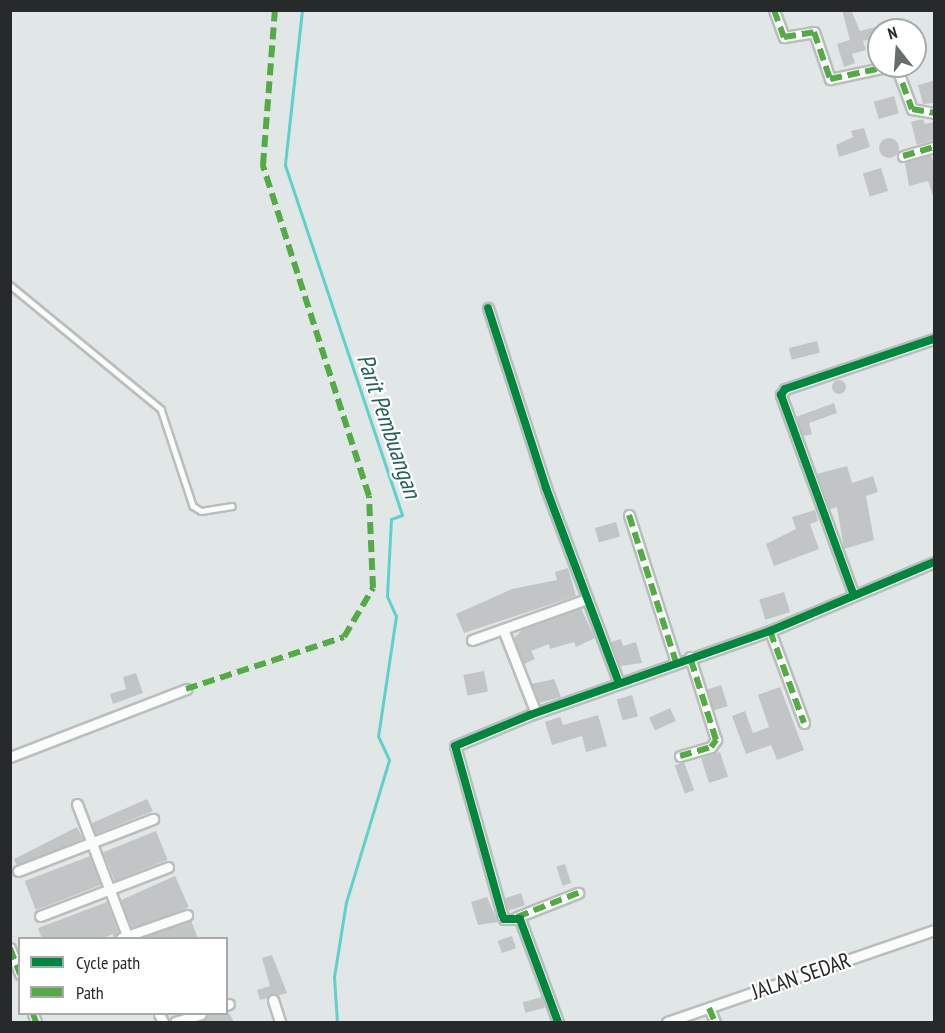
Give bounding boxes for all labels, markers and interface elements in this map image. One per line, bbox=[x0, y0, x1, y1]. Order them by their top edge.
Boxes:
north arrow bbox=[867, 18, 927, 78]
text: N bbox=[885, 22, 899, 44]
water label: Parit Pembuangan bbox=[351, 350, 427, 502]
legend bbox=[18, 937, 228, 1015]
street label: JALAN SEDAR bbox=[748, 947, 854, 1005]
text: Cycle path bbox=[76, 951, 140, 974]
text: Path bbox=[76, 981, 104, 1004]

